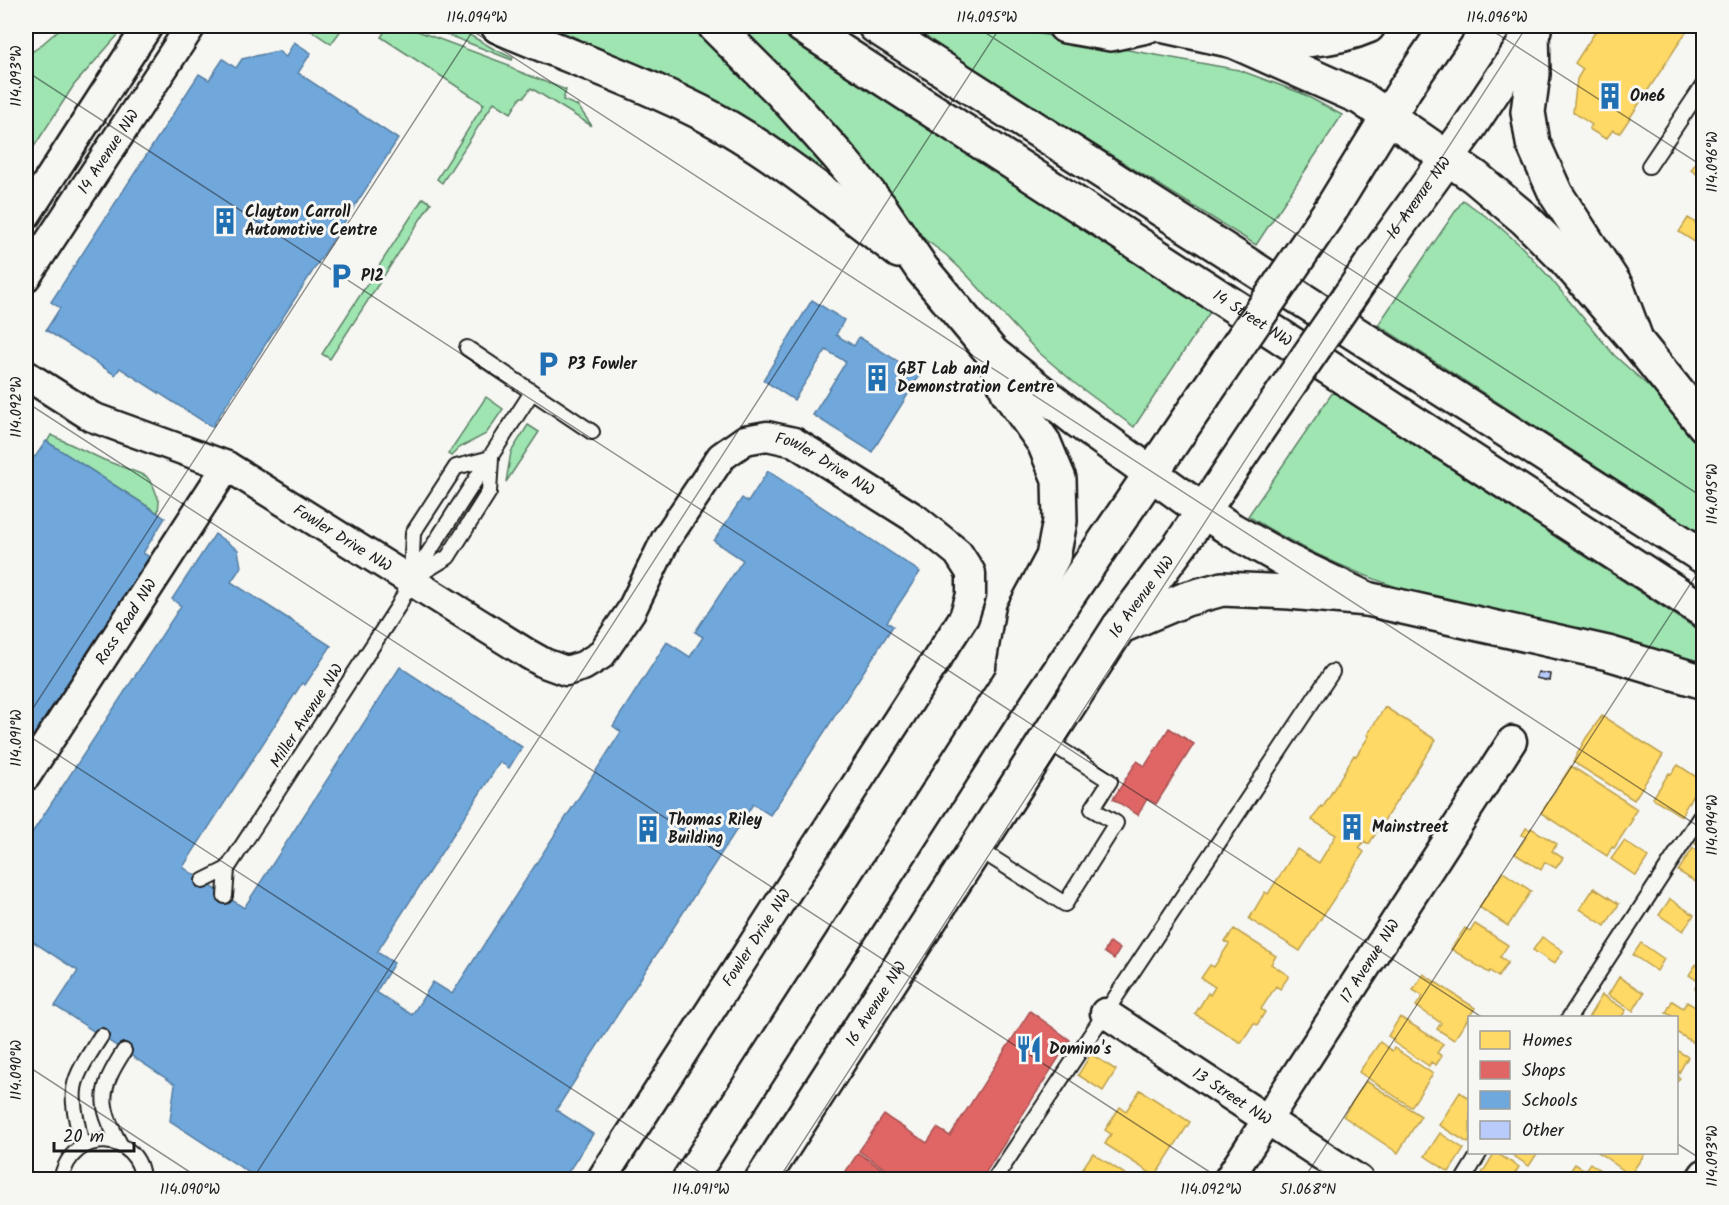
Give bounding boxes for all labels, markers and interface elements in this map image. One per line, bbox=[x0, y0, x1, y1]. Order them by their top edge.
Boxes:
text: 114.094°W bbox=[446, 6, 508, 30]
text: 114.095°W bbox=[957, 6, 1018, 30]
text: 114.096°W bbox=[1466, 6, 1528, 30]
text: 114.093°W bbox=[5, 45, 29, 107]
building icon: One6 bbox=[1595, 81, 1625, 111]
place label: One6 bbox=[1630, 84, 1666, 109]
street label: 14 Avenue NW bbox=[71, 104, 146, 199]
text: 114.096°W bbox=[1701, 131, 1725, 193]
street label: 16 Avenue NW bbox=[1380, 151, 1457, 244]
place label: Clayton Carroll Automotive Centre bbox=[245, 200, 377, 243]
building icon: Clayton Carroll Automotive Centre bbox=[210, 206, 240, 236]
parking icon: P12 bbox=[326, 261, 356, 291]
place label: P12 bbox=[361, 264, 384, 289]
street label: 14 Street NW bbox=[1208, 283, 1297, 353]
parking icon: P3 Fowler bbox=[533, 349, 563, 379]
place label: P3 Fowler bbox=[568, 352, 638, 377]
place label: GBT Lab and Demonstration Centre bbox=[897, 357, 1055, 400]
building icon: GBT Lab and Demonstration Centre bbox=[862, 363, 892, 393]
text: 114.092°W bbox=[5, 376, 29, 438]
street label: Fowler Drive NW bbox=[773, 426, 880, 502]
text: 114.095°W bbox=[1701, 463, 1725, 524]
street label: Fowler Drive NW bbox=[288, 498, 397, 579]
street label: 16 Avenue NW bbox=[1103, 550, 1181, 643]
street label: Ross Road NW bbox=[89, 573, 163, 670]
street label: Miller Avenue NW bbox=[264, 659, 350, 773]
text: 114.091°W bbox=[5, 709, 29, 767]
text: 114.094°W bbox=[1701, 794, 1725, 856]
place label: Thomas Riley Building bbox=[668, 808, 763, 851]
building icon: Mainstreet bbox=[1337, 812, 1367, 842]
building icon: Thomas Riley Building bbox=[633, 814, 663, 844]
place label: Mainstreet bbox=[1372, 815, 1449, 840]
street label: Fowler Drive NW bbox=[716, 884, 798, 992]
street label: 17 Avenue NW bbox=[1333, 914, 1406, 1008]
street label: 16 Avenue NW bbox=[839, 956, 913, 1051]
legend bbox=[1468, 1016, 1678, 1154]
text: Homes bbox=[1522, 1027, 1573, 1056]
restaurant icon: Domino's bbox=[1014, 1034, 1044, 1064]
place label: Domino's bbox=[1049, 1037, 1112, 1062]
text: 114.090°W bbox=[5, 1040, 29, 1100]
text: Shops bbox=[1522, 1057, 1566, 1086]
street label: 13 Street NW bbox=[1187, 1061, 1277, 1132]
text: Schools bbox=[1522, 1087, 1578, 1116]
scale bar bbox=[54, 1115, 134, 1153]
text: Other bbox=[1522, 1117, 1565, 1146]
text: 20 m bbox=[63, 1123, 104, 1152]
text: 114.093°W bbox=[1701, 1125, 1725, 1187]
text: 114.090°W bbox=[160, 1178, 220, 1202]
text: 114.091°W bbox=[672, 1178, 730, 1202]
text: 114.092°W bbox=[1180, 1178, 1242, 1202]
text: 51.068°N bbox=[1280, 1178, 1336, 1202]

